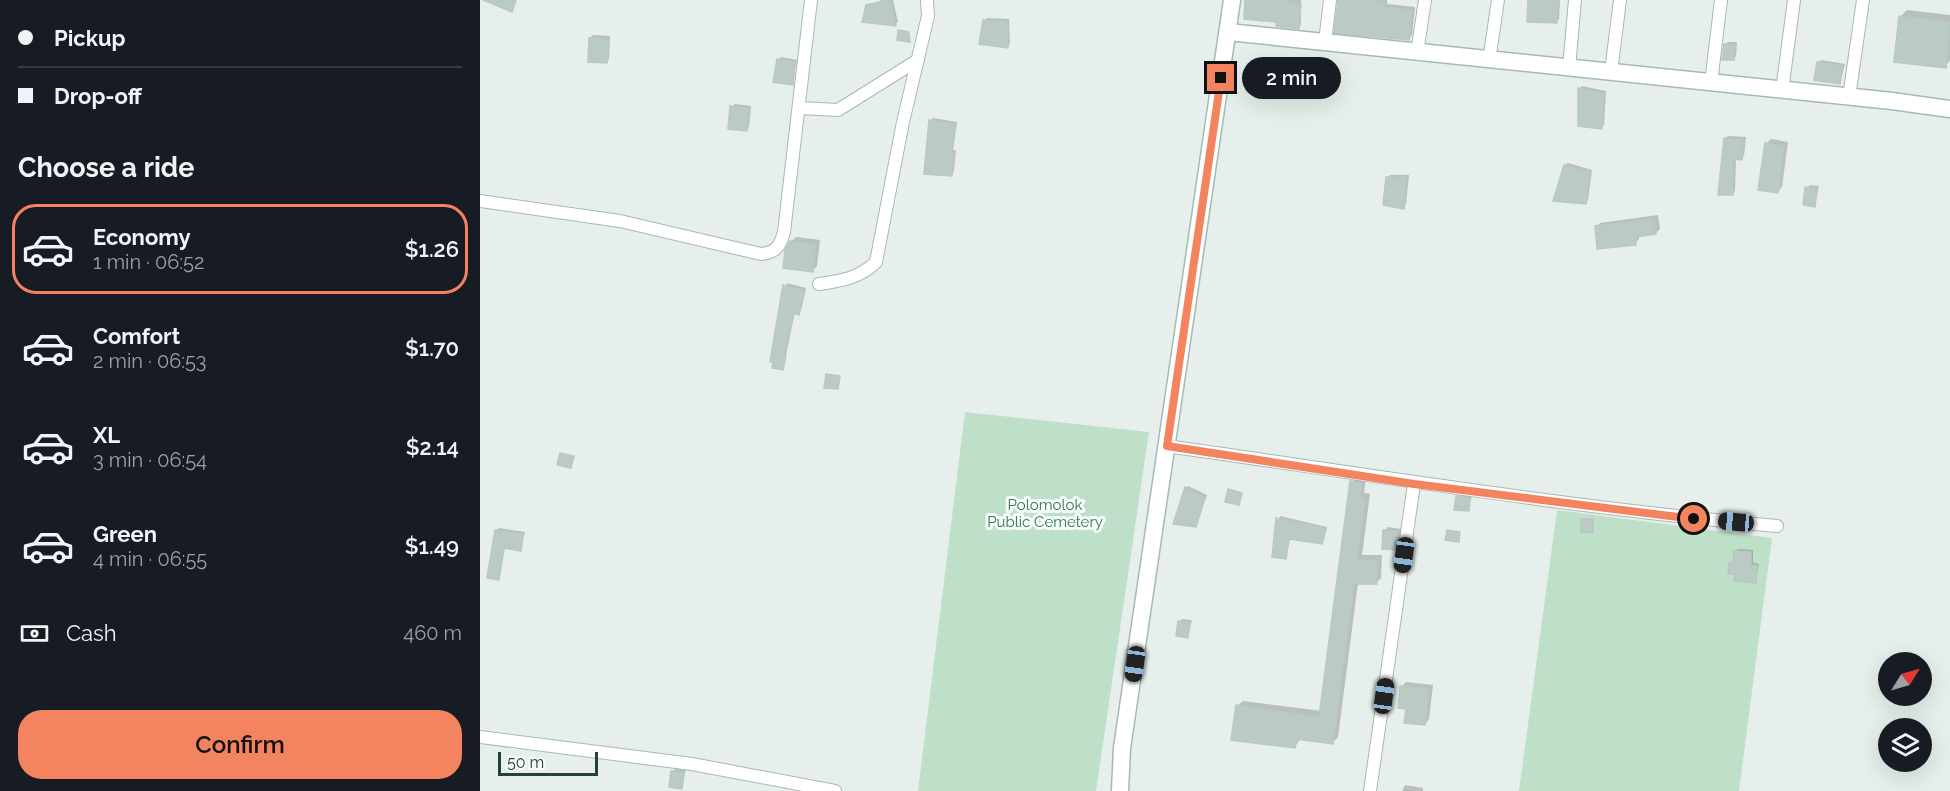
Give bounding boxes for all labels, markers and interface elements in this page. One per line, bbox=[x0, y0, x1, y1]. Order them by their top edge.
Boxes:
text: Pickup bbox=[54, 25, 126, 51]
callout: 2 min bbox=[1242, 57, 1341, 99]
route end bbox=[1207, 64, 1234, 91]
text: 2 min bbox=[1266, 66, 1317, 90]
text: Drop-off bbox=[54, 83, 142, 109]
text: Choose a ride bbox=[18, 152, 194, 183]
icon: car bbox=[21, 222, 75, 276]
text: Economy bbox=[93, 224, 191, 250]
text: $1.26 bbox=[405, 236, 459, 262]
text: 1 min · 06:52 bbox=[93, 250, 204, 274]
icon: car bbox=[21, 321, 75, 375]
text: Comfort bbox=[93, 323, 180, 349]
text: $1.70 bbox=[405, 335, 459, 361]
text: 2 min · 06:53 bbox=[93, 349, 207, 373]
icon: car bbox=[21, 420, 75, 474]
text: XL bbox=[93, 422, 120, 448]
text: $2.14 bbox=[406, 434, 459, 460]
text: 3 min · 06:54 bbox=[93, 448, 207, 472]
park label: Polomolok Public Cemetery bbox=[987, 496, 1103, 531]
route start bbox=[1680, 505, 1707, 532]
car bbox=[1717, 511, 1755, 533]
icon: car bbox=[21, 519, 75, 573]
text: Green bbox=[93, 521, 157, 547]
text: $1.49 bbox=[405, 533, 459, 559]
car bbox=[1393, 536, 1415, 574]
text: 4 min · 06:55 bbox=[93, 547, 207, 571]
icon: cash bbox=[18, 617, 51, 650]
text: Cash bbox=[66, 620, 117, 646]
text: 460 m bbox=[403, 621, 462, 645]
car bbox=[1124, 645, 1146, 683]
north arrow bbox=[1878, 652, 1932, 706]
map controls bbox=[1878, 652, 1932, 772]
car bbox=[1373, 677, 1395, 715]
button: Confirm bbox=[18, 710, 462, 779]
button: layers bbox=[1878, 718, 1932, 772]
scale bar bbox=[498, 749, 598, 776]
text: 50 m bbox=[507, 753, 544, 772]

